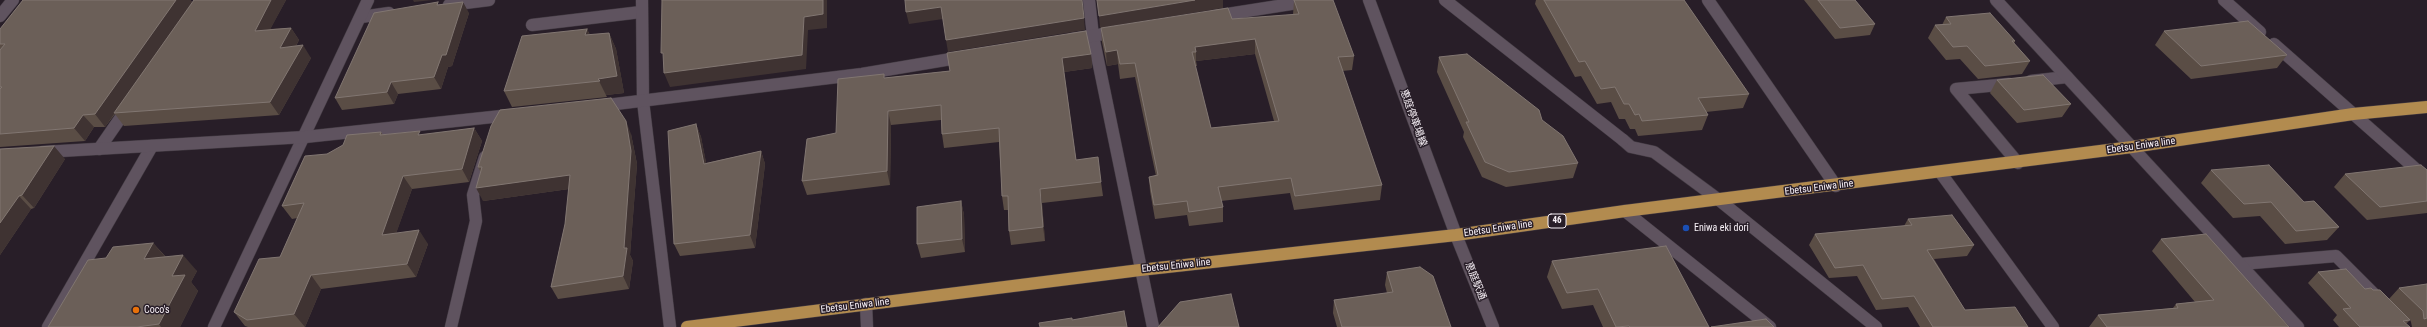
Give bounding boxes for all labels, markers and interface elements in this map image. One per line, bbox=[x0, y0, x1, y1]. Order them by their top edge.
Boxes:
street label: 恵庭停車場線 bbox=[1397, 88, 1429, 148]
street label: Ebetsu Eniwa line bbox=[2106, 135, 2176, 157]
street label: Ebetsu Eniwa line bbox=[1784, 178, 1854, 198]
road number: 46 bbox=[1548, 214, 1566, 228]
street label: Ebetsu Eniwa line bbox=[1463, 218, 1533, 240]
place label: Eniwa eki dori bbox=[1694, 222, 1749, 234]
marker: Eniwa eki dori bbox=[1681, 223, 1691, 233]
street label: Ebetsu Eniwa line bbox=[1141, 256, 1211, 276]
street label: 恵庭駅通 bbox=[1462, 260, 1488, 302]
street label: Ebetsu Eniwa line bbox=[820, 296, 890, 316]
place label: Coco's bbox=[144, 304, 170, 316]
marker: Coco's bbox=[131, 305, 141, 315]

